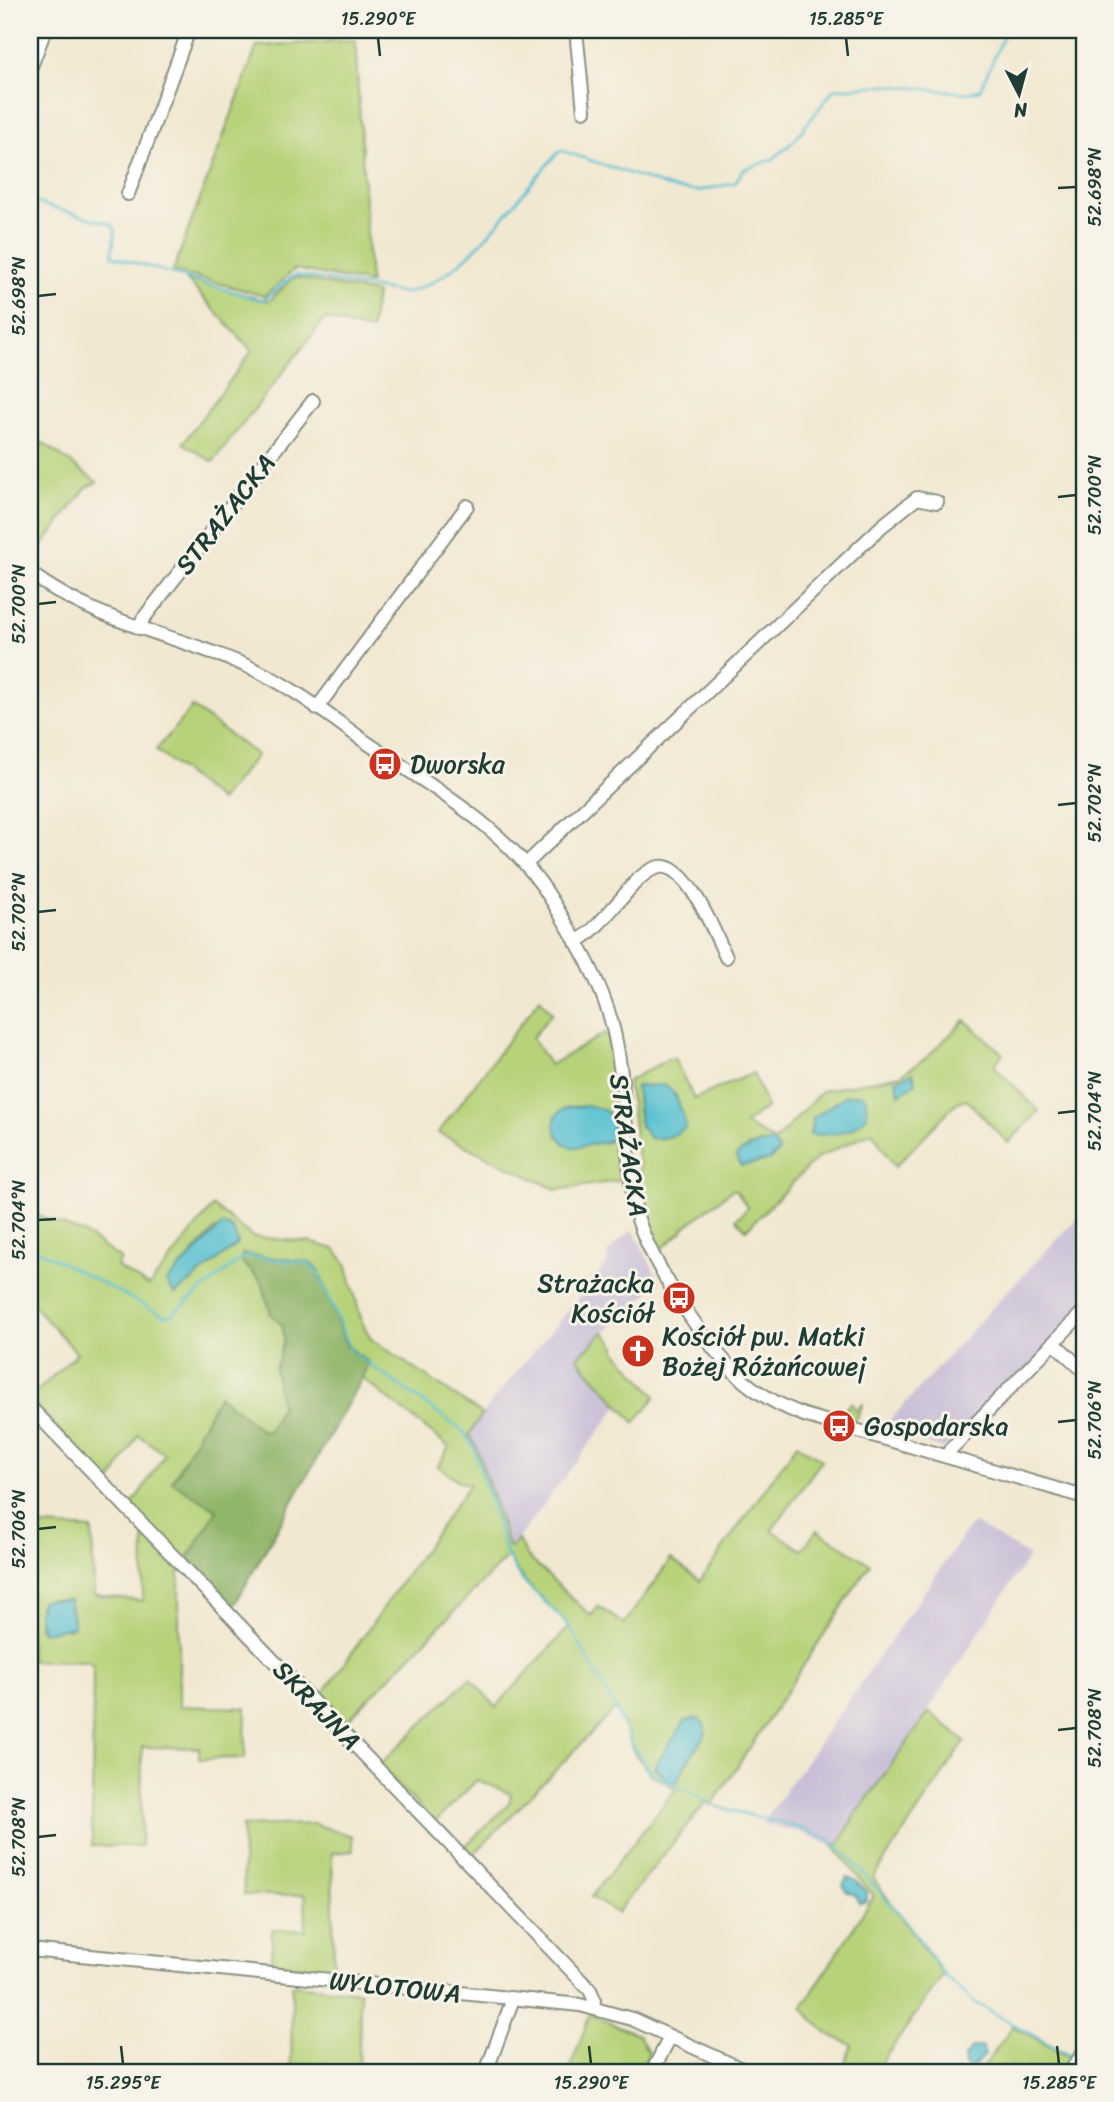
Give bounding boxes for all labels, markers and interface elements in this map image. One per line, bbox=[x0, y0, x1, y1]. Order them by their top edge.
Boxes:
text: 15.290°E bbox=[341, 3, 416, 35]
text: 15.285°E bbox=[809, 3, 884, 35]
north arrow bbox=[984, 60, 1054, 130]
text: N bbox=[1012, 93, 1030, 128]
text: 52.698°N bbox=[1079, 147, 1111, 227]
text: 52.698°N bbox=[3, 256, 35, 336]
street label: STRAŻACKA bbox=[163, 443, 287, 585]
text: 52.700°N bbox=[1079, 454, 1111, 535]
text: 52.700°N bbox=[3, 563, 35, 644]
place label: Dworska bbox=[410, 741, 506, 787]
bus stop icon: Dworska bbox=[366, 745, 404, 783]
text: 52.702°N bbox=[1079, 763, 1111, 843]
text: 52.702°N bbox=[3, 872, 35, 952]
street label: STRAŻACKA bbox=[596, 1071, 662, 1219]
text: 52.704°N bbox=[1079, 1071, 1111, 1151]
text: 52.704°N bbox=[3, 1180, 35, 1260]
place label: Strażacka Kościół bbox=[537, 1260, 655, 1336]
bus stop icon: Strażacka Kościół bbox=[660, 1279, 698, 1317]
place label: Kościół pw. Matki Bożej Różańcowej bbox=[662, 1313, 867, 1389]
church icon: Kościół pw. Matki Bożej Różańcowej bbox=[619, 1332, 657, 1370]
text: 52.706°N bbox=[1079, 1380, 1111, 1459]
place label: Gospodarska bbox=[864, 1403, 1009, 1449]
bus stop icon: Gospodarska bbox=[820, 1407, 858, 1445]
text: 52.706°N bbox=[3, 1489, 35, 1568]
street label: SKRAJNA bbox=[262, 1649, 372, 1761]
text: 52.708°N bbox=[1079, 1688, 1111, 1768]
text: 52.708°N bbox=[3, 1797, 35, 1877]
street label: WYLOTOWA bbox=[327, 1957, 463, 2017]
text: 15.295°E bbox=[86, 2067, 161, 2099]
text: 15.290°E bbox=[554, 2067, 629, 2099]
text: 15.285°E bbox=[1022, 2067, 1097, 2099]

